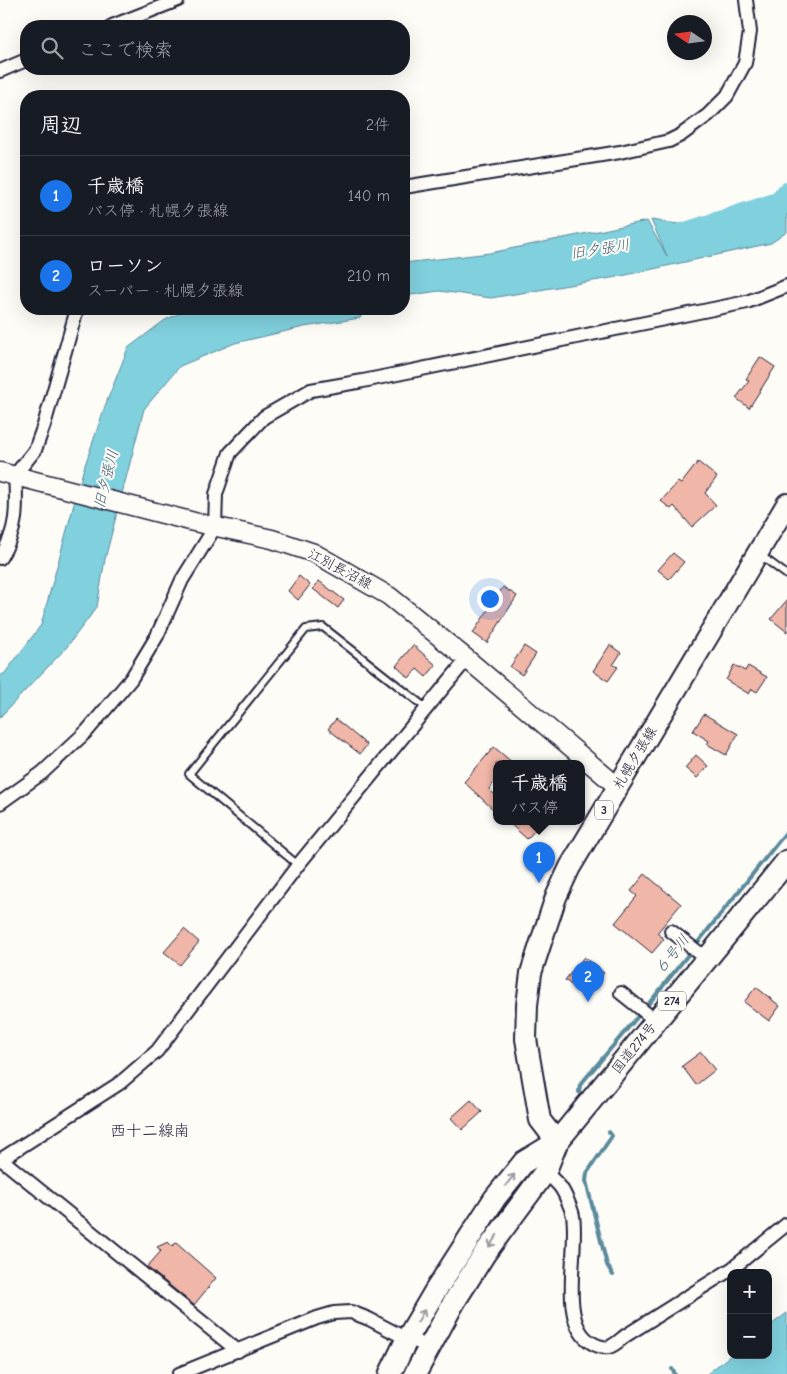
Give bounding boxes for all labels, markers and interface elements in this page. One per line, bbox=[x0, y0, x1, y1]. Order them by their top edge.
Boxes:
north arrow bbox=[667, 15, 712, 60]
search box bbox=[20, 20, 410, 75]
icon: search bbox=[38, 34, 66, 62]
text: ここで検索 bbox=[78, 39, 173, 61]
text: 周辺 bbox=[40, 113, 82, 137]
text: 2件 bbox=[366, 116, 390, 134]
text: 千歳橋 bbox=[87, 175, 144, 197]
text: 1 bbox=[53, 187, 59, 205]
text: 140 m bbox=[348, 187, 390, 205]
text: バス停 · 札幌夕張線 bbox=[87, 202, 229, 220]
water label: 旧夕張川 bbox=[569, 235, 631, 263]
text: ローソン bbox=[87, 255, 163, 277]
text: 2 bbox=[52, 267, 60, 285]
text: 210 m bbox=[347, 267, 390, 285]
text: スーパー · 札幌夕張線 bbox=[87, 282, 244, 300]
water label: 旧夕張川 bbox=[90, 448, 122, 510]
street label: 江別長沼線 bbox=[305, 545, 375, 593]
your location bbox=[477, 586, 503, 612]
street label: 札幌夕張線 bbox=[610, 724, 660, 792]
popup bbox=[493, 760, 585, 825]
text: 千歳橋 bbox=[510, 772, 568, 794]
text: バス停 bbox=[510, 799, 559, 817]
road number: 3 bbox=[595, 800, 613, 820]
pin: 1 bbox=[523, 842, 555, 883]
water label: ６号川 bbox=[651, 931, 693, 977]
pin: 2 bbox=[572, 961, 604, 1002]
road number: 274 bbox=[658, 991, 686, 1010]
street label: 国道274号 bbox=[608, 1019, 660, 1077]
district label: 西十二線南 bbox=[110, 1122, 190, 1140]
one-way arrow bbox=[505, 1173, 515, 1187]
one-way arrow bbox=[488, 1234, 499, 1248]
map controls bbox=[727, 1269, 772, 1359]
button: + bbox=[727, 1269, 772, 1314]
one-way arrow bbox=[417, 1309, 427, 1323]
button: − bbox=[727, 1314, 772, 1359]

